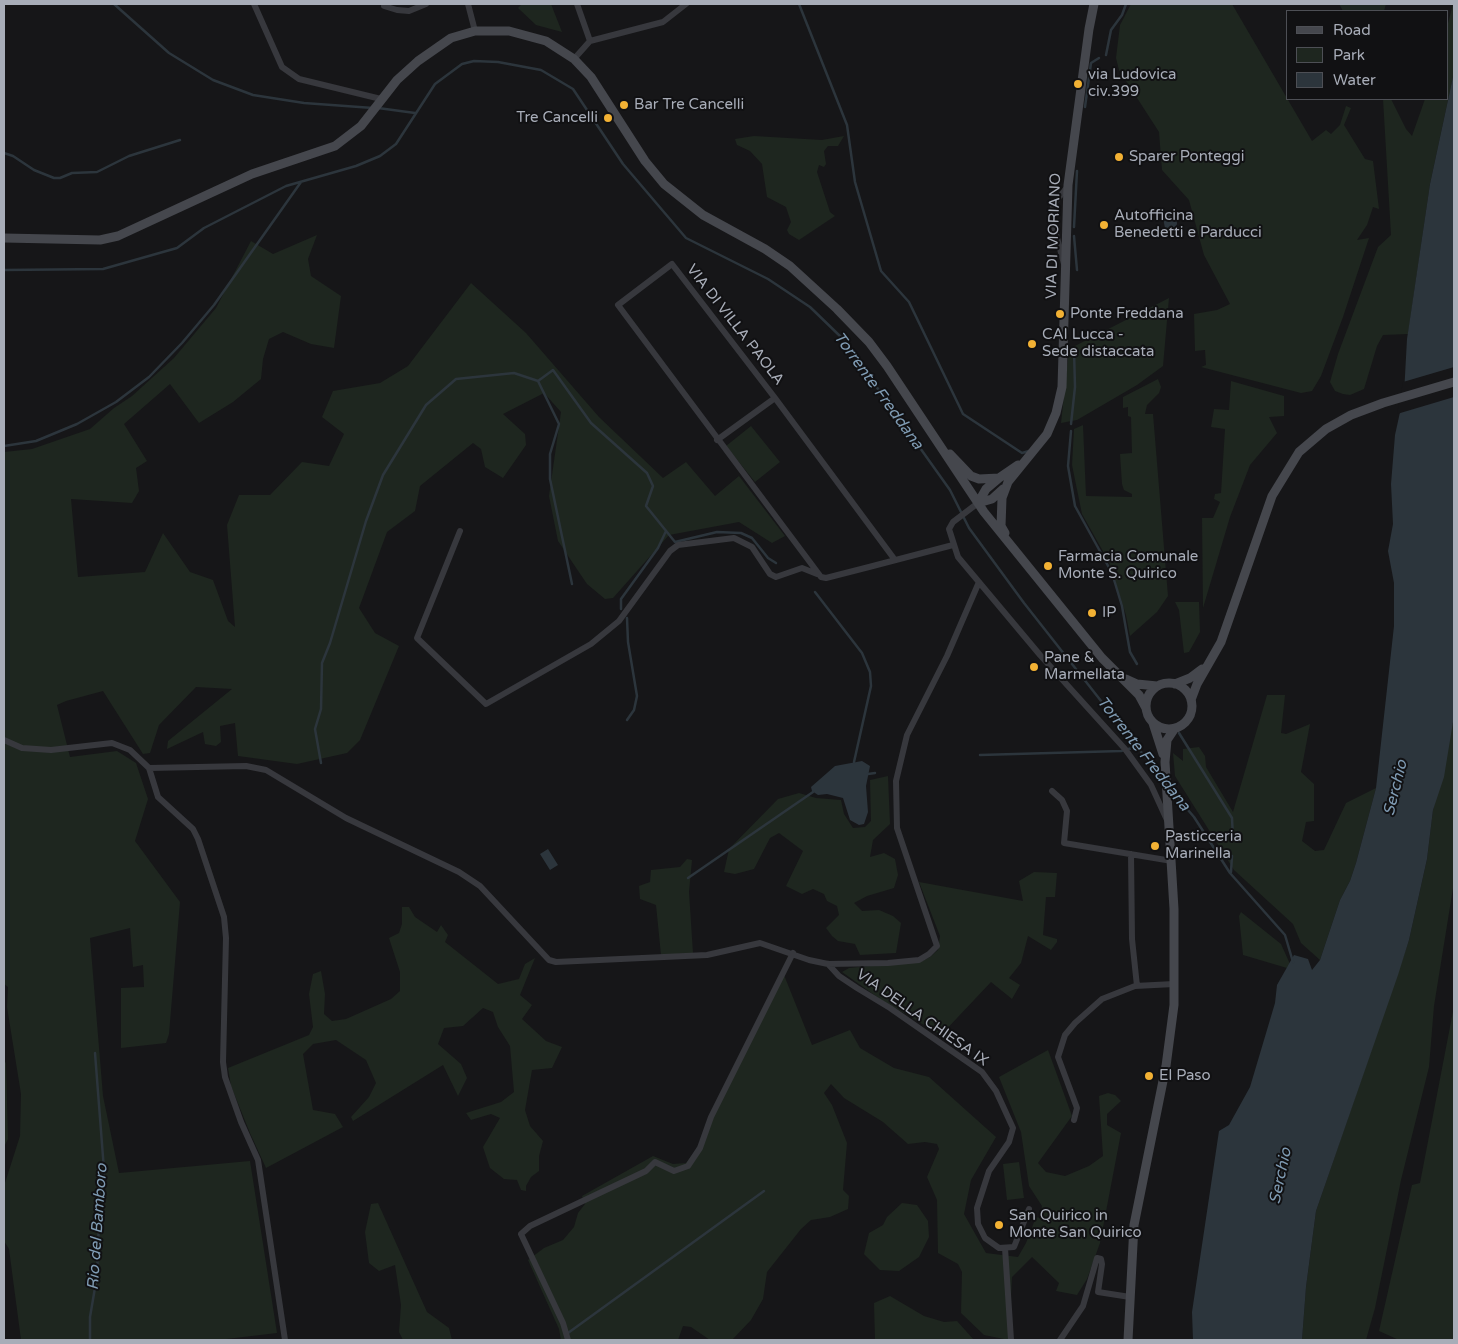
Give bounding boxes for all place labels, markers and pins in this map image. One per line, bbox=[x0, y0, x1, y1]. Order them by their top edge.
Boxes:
place label: via Ludovica civ.399 bbox=[1088, 66, 1176, 101]
marker: via Ludovica civ.399 bbox=[1072, 78, 1084, 90]
place label: Bar Tre Cancelli bbox=[634, 96, 744, 114]
marker: Bar Tre Cancelli bbox=[618, 99, 630, 111]
place label: Tre Cancelli bbox=[516, 109, 598, 127]
marker: Tre Cancelli bbox=[602, 112, 614, 124]
place label: Sparer Ponteggi bbox=[1129, 148, 1244, 166]
marker: Sparer Ponteggi bbox=[1113, 151, 1125, 163]
place label: Autofficina Benedetti e Parducci bbox=[1114, 207, 1262, 242]
marker: Autofficina Benedetti e Parducci bbox=[1098, 219, 1110, 231]
place label: Ponte Freddana bbox=[1070, 305, 1184, 323]
marker: Ponte Freddana bbox=[1054, 308, 1066, 320]
place label: CAI Lucca - Sede distaccata bbox=[1042, 326, 1154, 361]
marker: CAI Lucca - Sede distaccata bbox=[1026, 338, 1038, 350]
place label: Farmacia Comunale Monte S. Quirico bbox=[1058, 548, 1198, 583]
marker: Farmacia Comunale Monte S. Quirico bbox=[1042, 560, 1054, 572]
place label: IP bbox=[1102, 604, 1116, 622]
marker: IP bbox=[1086, 607, 1098, 619]
place label: Pane & Marmellata bbox=[1044, 649, 1125, 684]
marker: Pane & Marmellata bbox=[1028, 661, 1040, 673]
place label: Pasticceria Marinella bbox=[1165, 828, 1242, 863]
marker: Pasticceria Marinella bbox=[1149, 840, 1161, 852]
place label: El Paso bbox=[1159, 1067, 1211, 1085]
marker: El Paso bbox=[1143, 1070, 1155, 1082]
place label: San Quirico in Monte San Quirico bbox=[1009, 1207, 1142, 1242]
marker: San Quirico in Monte San Quirico bbox=[993, 1219, 1005, 1231]

